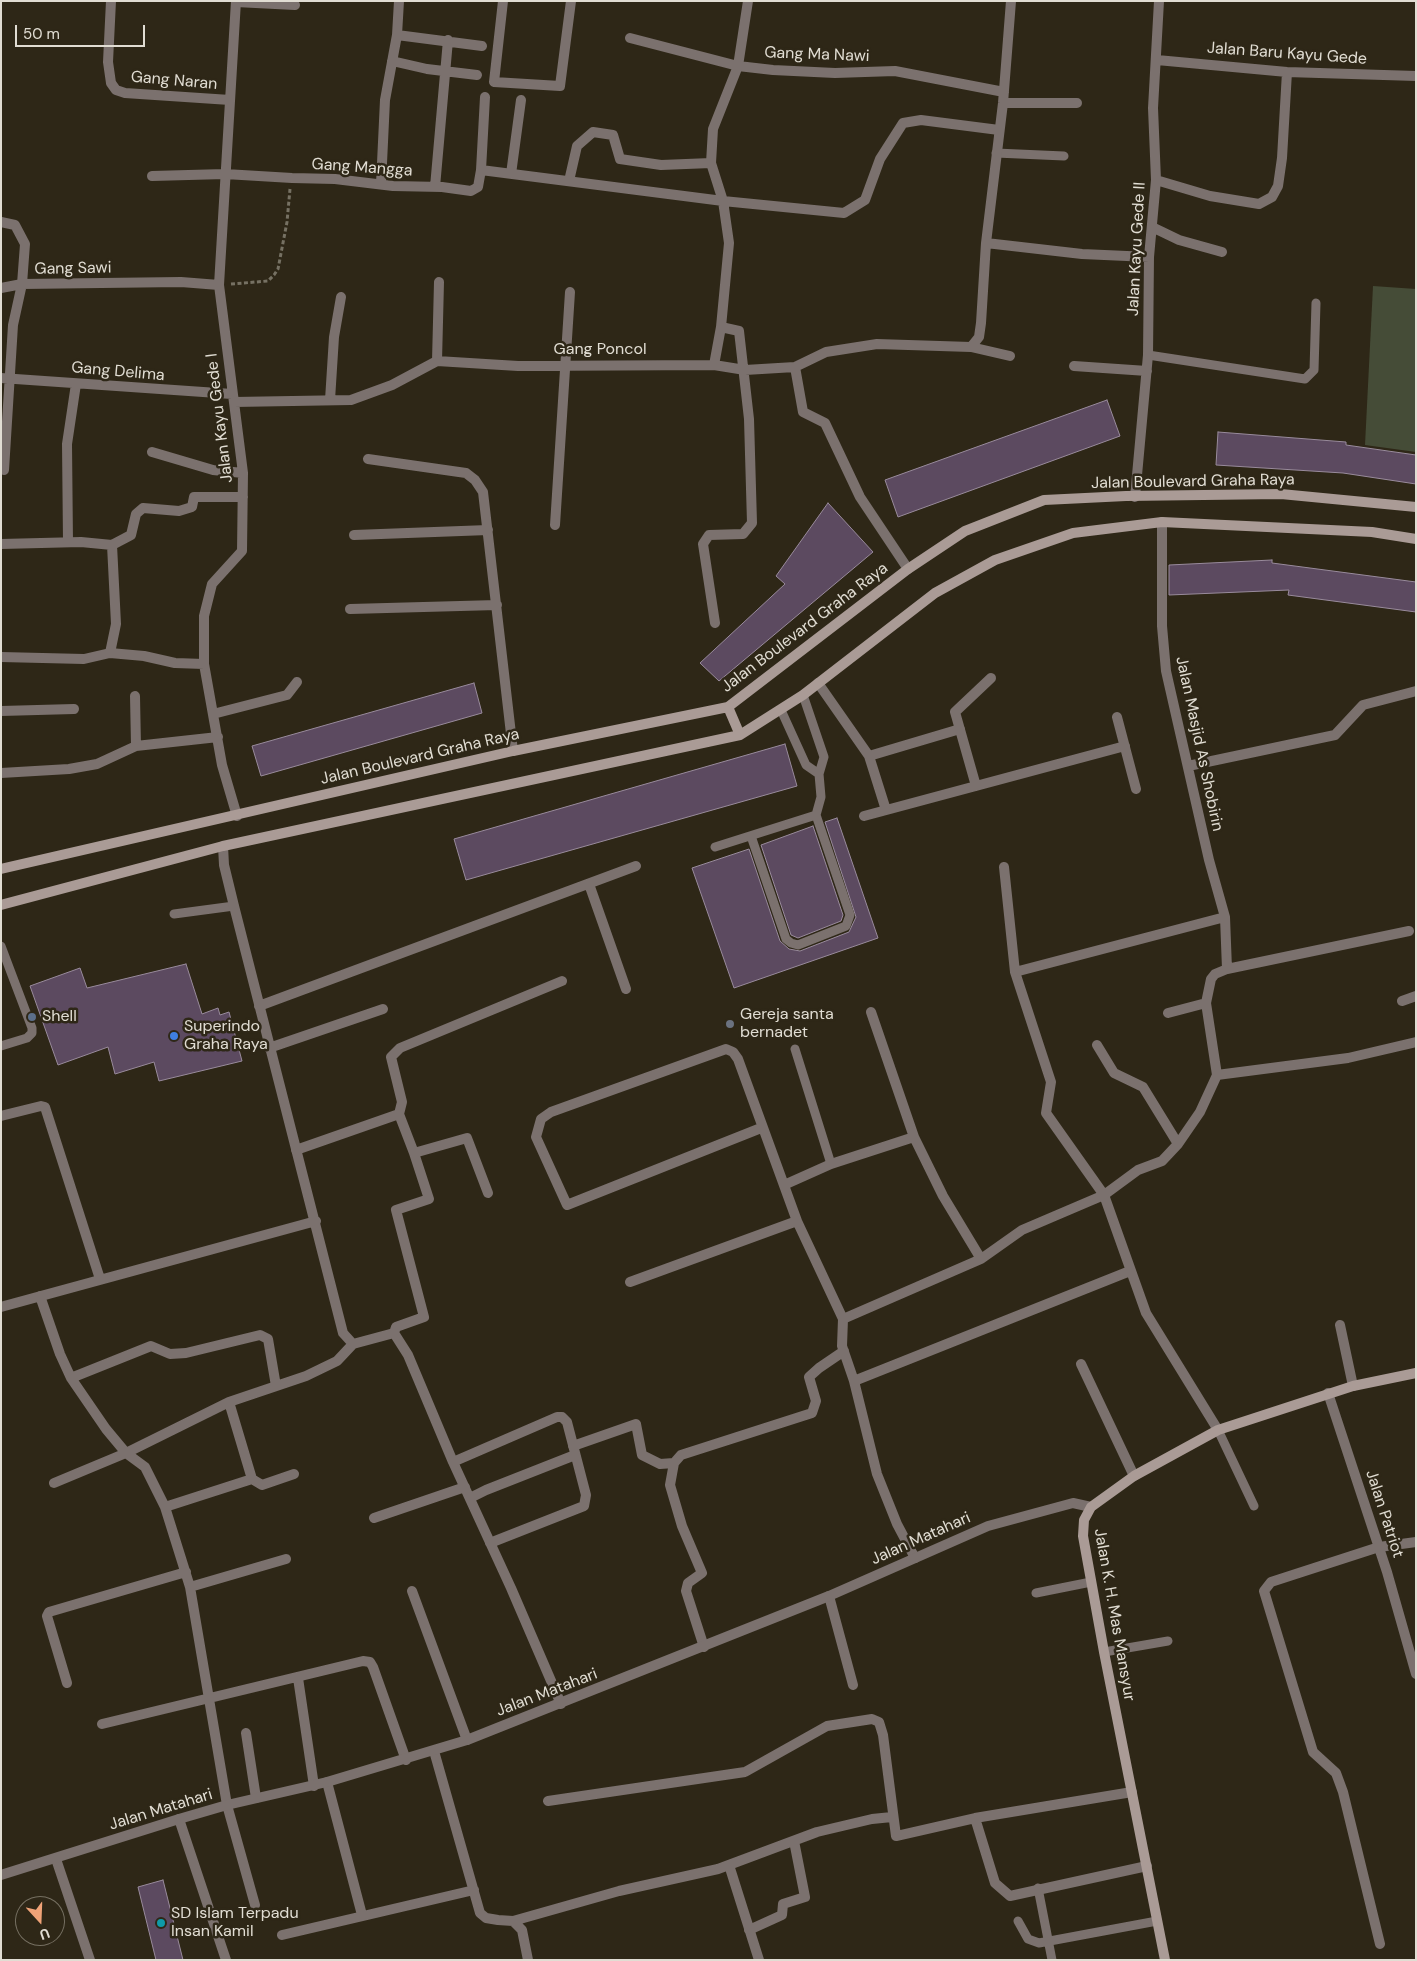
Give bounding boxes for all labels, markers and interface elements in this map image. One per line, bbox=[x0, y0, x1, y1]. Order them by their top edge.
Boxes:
scale bar bbox=[18, 15, 148, 47]
text: 50 m bbox=[23, 24, 60, 44]
street label: Jalan Baru Kayu Gede bbox=[1206, 39, 1368, 69]
street label: Gang Ma Nawi bbox=[764, 44, 870, 66]
street label: Gang Naran bbox=[130, 68, 218, 94]
street label: Gang Mangga bbox=[311, 155, 413, 181]
street label: Jalan Kayu Gede II bbox=[1124, 181, 1150, 317]
street label: Gang Sawi bbox=[34, 259, 112, 279]
street label: Gang Poncol bbox=[554, 340, 646, 360]
street label: Jalan Kayu Gede I bbox=[203, 352, 237, 484]
street label: Gang Delima bbox=[71, 358, 165, 386]
street label: Jalan Boulevard Graha Raya bbox=[1091, 471, 1295, 493]
street label: Jalan Boulevard Graha Raya bbox=[718, 559, 892, 697]
street label: Jalan Masjid As Shobirin bbox=[1171, 655, 1227, 833]
street label: Jalan Boulevard Graha Raya bbox=[319, 725, 521, 789]
place label: Gereja santa bernadet bbox=[740, 1005, 834, 1043]
place label: Shell bbox=[42, 1007, 77, 1027]
marker: Shell bbox=[26, 1011, 38, 1023]
place label: Superindo Graha Raya bbox=[184, 1017, 268, 1055]
marker: Gereja santa bernadet bbox=[724, 1018, 736, 1030]
marker: Superindo Graha Raya bbox=[168, 1030, 180, 1042]
street label: Jalan Patriot bbox=[1361, 1468, 1407, 1560]
street label: Jalan Matahari bbox=[868, 1508, 974, 1570]
street label: Jalan K. H. Mas Mansyur bbox=[1089, 1527, 1139, 1703]
street label: Jalan Matahari bbox=[494, 1665, 600, 1721]
street label: Jalan Matahari bbox=[107, 1785, 215, 1835]
north arrow bbox=[15, 1896, 65, 1946]
place label: SD Islam Terpadu Insan Kamil bbox=[171, 1904, 299, 1942]
marker: SD Islam Terpadu Insan Kamil bbox=[155, 1917, 167, 1929]
text: U bbox=[37, 1924, 52, 1944]

